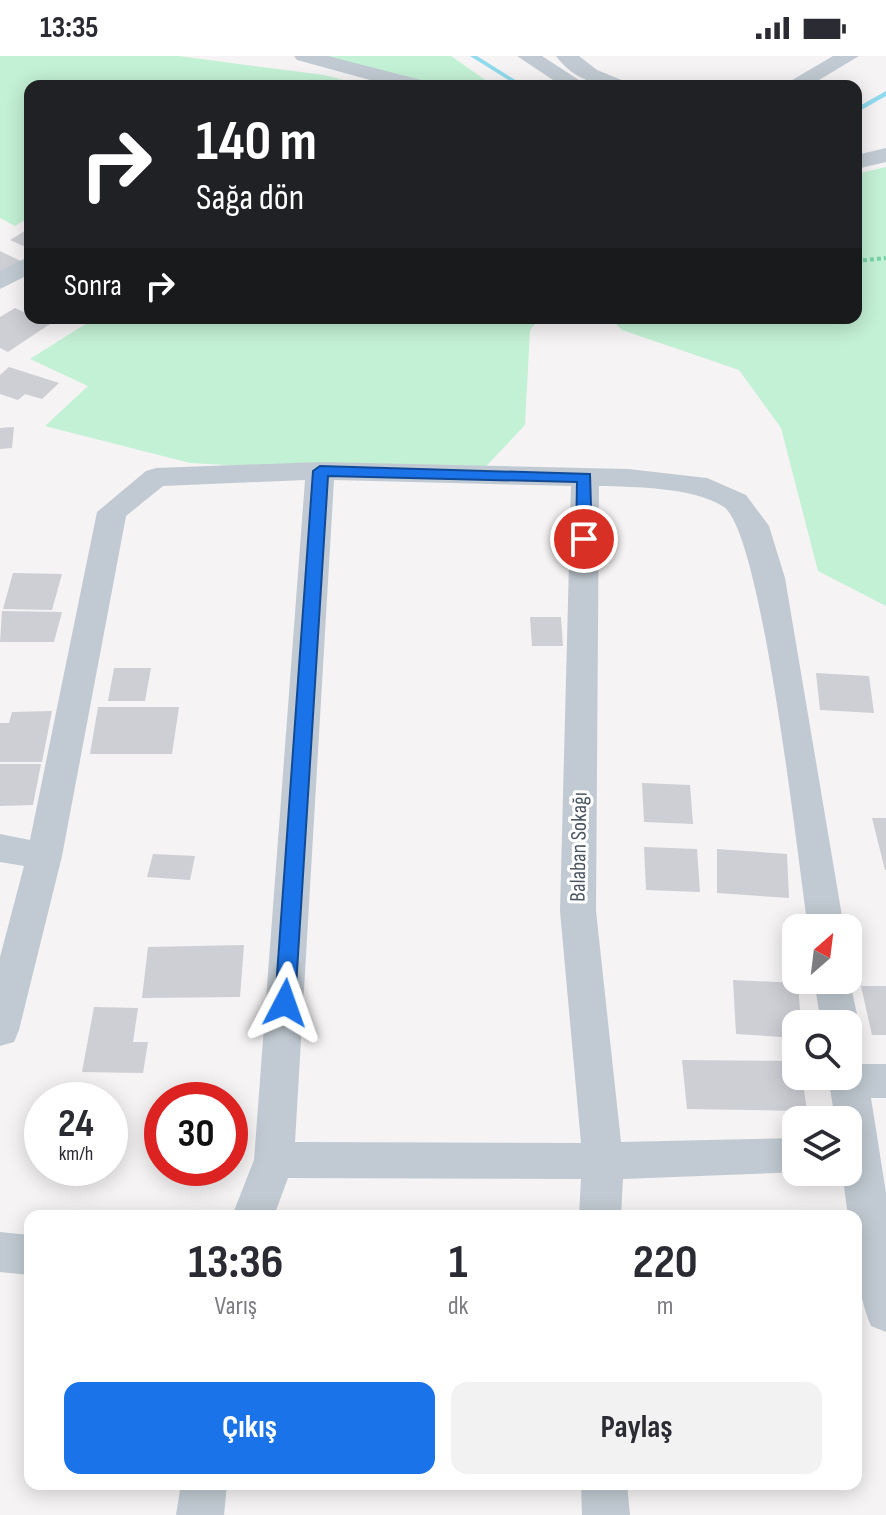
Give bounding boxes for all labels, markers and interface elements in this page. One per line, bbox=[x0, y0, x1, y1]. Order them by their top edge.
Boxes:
text: 13:35 bbox=[40, 10, 99, 46]
text: 140 m bbox=[196, 109, 317, 176]
icon: right bbox=[64, 112, 168, 216]
text: Sağa dön bbox=[196, 177, 304, 220]
icon: right bbox=[138, 264, 182, 308]
text: Sonra bbox=[64, 268, 122, 304]
pin bbox=[550, 505, 618, 573]
icon: arrive bbox=[562, 517, 606, 561]
street label: Balaban Sokağı bbox=[565, 792, 593, 902]
north arrow bbox=[782, 914, 862, 994]
map controls bbox=[782, 914, 862, 1186]
position arrow bbox=[243, 961, 327, 1045]
button: search bbox=[782, 1010, 862, 1090]
speed limit sign: 30 bbox=[144, 1082, 248, 1186]
text: 24 bbox=[58, 1100, 94, 1148]
button: layers bbox=[782, 1106, 862, 1186]
text: km/h bbox=[59, 1142, 93, 1166]
text: 13:36 bbox=[188, 1234, 283, 1291]
text: 1 bbox=[449, 1234, 467, 1291]
text: 220 bbox=[633, 1234, 698, 1291]
text: Varış bbox=[215, 1291, 257, 1322]
text: dk bbox=[448, 1291, 468, 1322]
text: m bbox=[657, 1291, 674, 1322]
button: Çıkış bbox=[64, 1382, 435, 1474]
button: Paylaş bbox=[451, 1382, 822, 1474]

